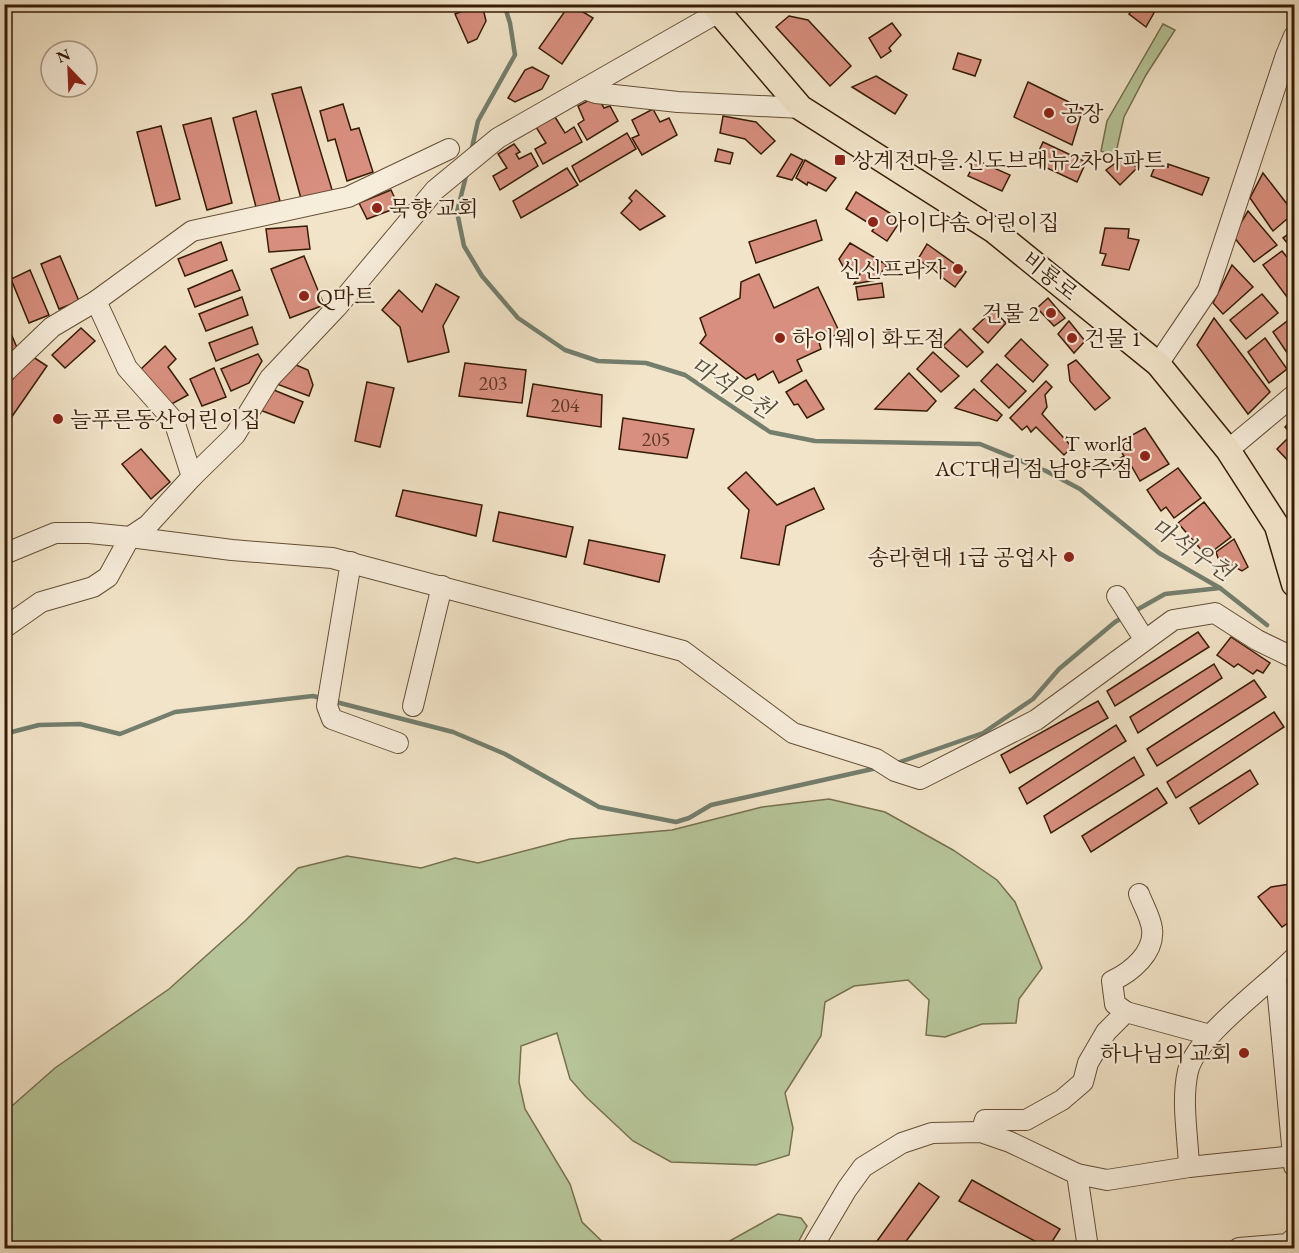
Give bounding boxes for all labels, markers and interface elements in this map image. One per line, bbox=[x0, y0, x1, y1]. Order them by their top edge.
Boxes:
north arrow bbox=[39, 39, 99, 99]
text: N bbox=[53, 43, 73, 68]
place label: 공장 bbox=[1061, 99, 1104, 128]
marker: 공장 bbox=[1042, 106, 1056, 120]
place label: 상계전마을.신도브래뉴2차아파트 bbox=[852, 146, 1165, 175]
marker: 상계전마을.신도브래뉴2차아파트 bbox=[833, 153, 847, 167]
place label: 묵향 교회 bbox=[389, 194, 478, 223]
marker: 묵향 교회 bbox=[370, 201, 384, 215]
place label: 아이다솜 어린이집 bbox=[885, 208, 1059, 237]
marker: 아이다솜 어린이집 bbox=[866, 215, 880, 229]
street label: 비룡로 bbox=[1016, 245, 1084, 307]
place label: 신신프라자 bbox=[840, 255, 947, 284]
marker: 신신프라자 bbox=[951, 262, 965, 276]
place label: Q마트 bbox=[316, 282, 375, 311]
marker: Q마트 bbox=[297, 289, 311, 303]
place label: 건물 2 bbox=[982, 299, 1039, 328]
marker: 건물 2 bbox=[1044, 306, 1058, 320]
place label: 하이웨이 화도점 bbox=[792, 324, 945, 353]
place label: 건물 1 bbox=[1084, 324, 1141, 353]
marker: 하이웨이 화도점 bbox=[773, 331, 787, 345]
marker: 건물 1 bbox=[1065, 331, 1079, 345]
water label: 마석우천 bbox=[684, 349, 781, 426]
house number: 203 bbox=[479, 370, 507, 396]
house number: 204 bbox=[551, 392, 580, 418]
place label: 늘푸른동산어린이집 bbox=[70, 405, 261, 434]
marker: 늘푸른동산어린이집 bbox=[51, 412, 65, 426]
house number: 205 bbox=[642, 426, 670, 452]
place label: T world ACT대리점 남양주점 bbox=[934, 429, 1134, 483]
marker: T world ACT대리점 남양주점 bbox=[1138, 449, 1152, 463]
water label: 마석우천 bbox=[1145, 511, 1241, 588]
place label: 송라현대 1급 공업사 bbox=[868, 543, 1058, 572]
marker: 송라현대 1급 공업사 bbox=[1062, 550, 1076, 564]
place label: 하나님의 교회 bbox=[1100, 1039, 1232, 1068]
marker: 하나님의 교회 bbox=[1237, 1046, 1251, 1060]

